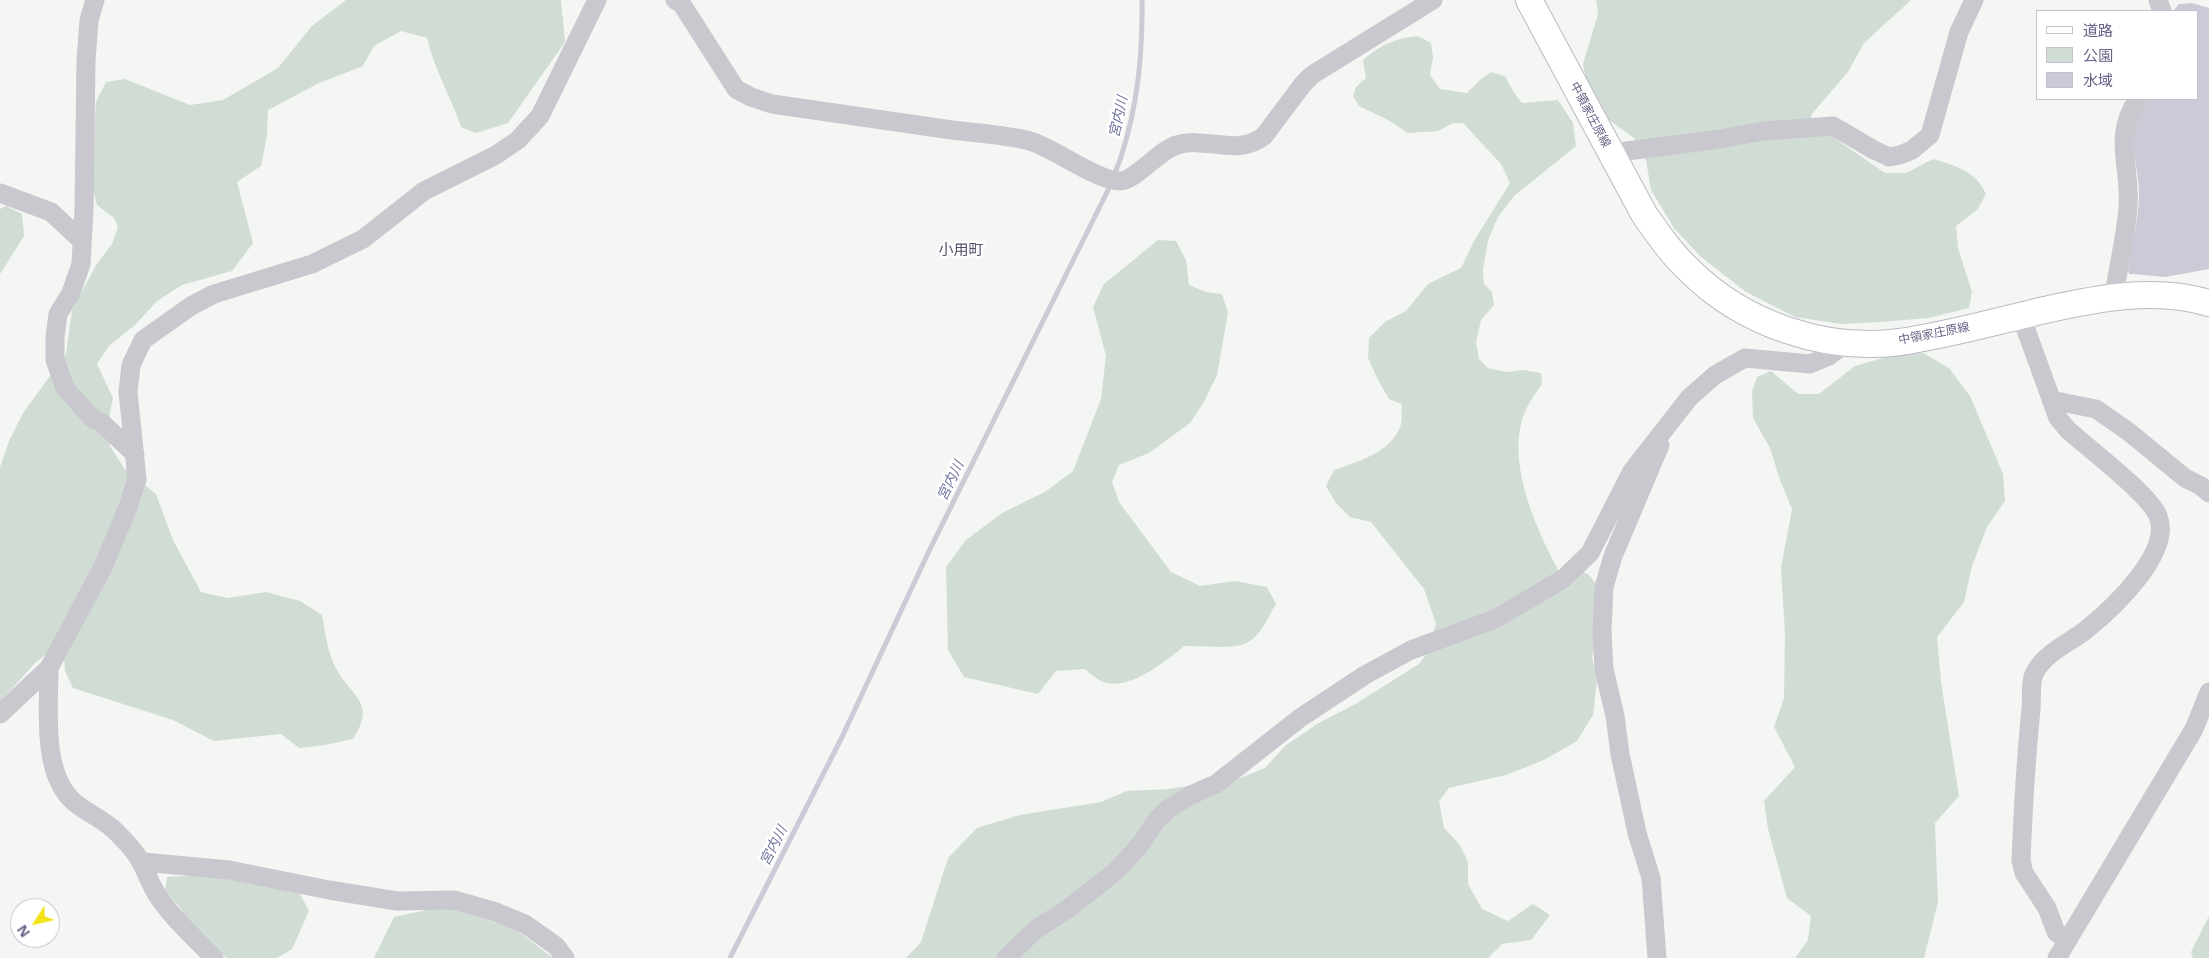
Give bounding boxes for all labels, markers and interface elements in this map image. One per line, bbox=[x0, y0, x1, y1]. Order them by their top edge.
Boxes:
legend bbox=[2036, 10, 2199, 100]
text: 道路 bbox=[2083, 20, 2113, 40]
text: 公園 bbox=[2083, 45, 2113, 65]
text: 水域 bbox=[2083, 70, 2113, 90]
street label: 中領家庄原線 bbox=[1567, 80, 1613, 150]
water label: 宮内川 bbox=[1106, 95, 1132, 139]
district label: 小用町 bbox=[939, 242, 983, 260]
street label: 中領家庄原線 bbox=[1897, 320, 1971, 348]
water label: 宮内川 bbox=[934, 458, 968, 504]
water label: 宮内川 bbox=[757, 823, 791, 869]
north arrow bbox=[10, 898, 60, 948]
text: N bbox=[12, 921, 34, 941]

